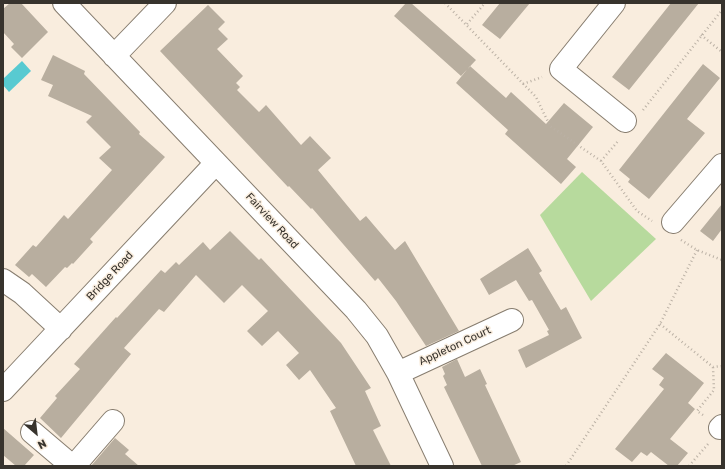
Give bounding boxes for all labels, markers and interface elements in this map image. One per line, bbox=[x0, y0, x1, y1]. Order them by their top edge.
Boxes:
street label: Fairview Road bbox=[243, 190, 301, 252]
street label: Bridge Road bbox=[84, 249, 136, 303]
street label: Appleton Court bbox=[417, 324, 493, 368]
north arrow bbox=[16, 413, 56, 453]
text: N bbox=[35, 436, 48, 452]

